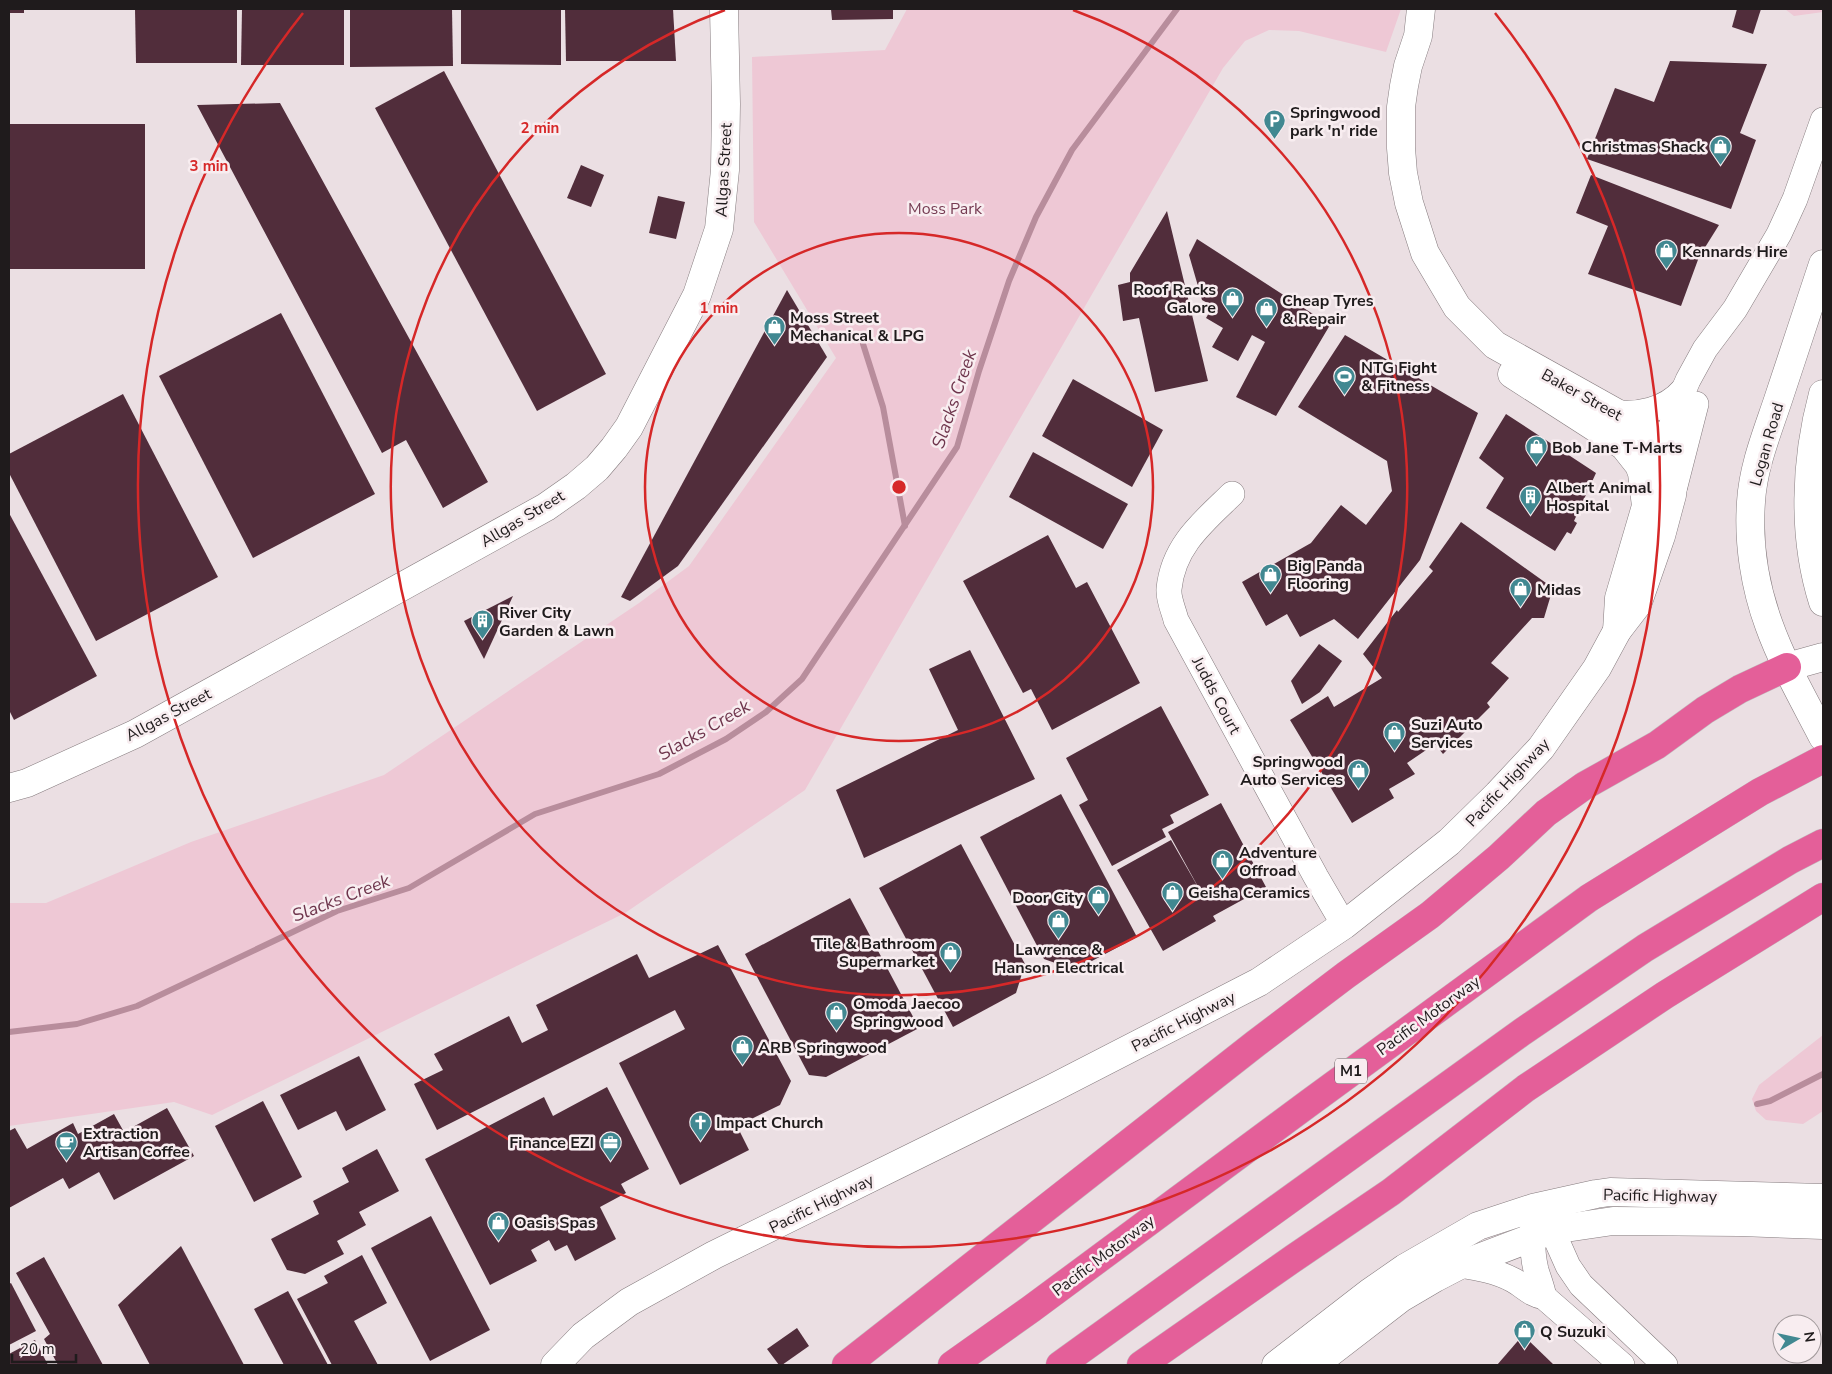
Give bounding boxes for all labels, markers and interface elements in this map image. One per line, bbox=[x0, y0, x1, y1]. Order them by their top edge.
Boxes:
place label: Springwood park 'n' ride bbox=[1290, 102, 1381, 142]
parking icon: Springwood park 'n' ride bbox=[1262, 109, 1286, 140]
text: 2 min bbox=[521, 118, 559, 138]
street label: Allgas Street bbox=[711, 122, 737, 218]
shop icon: Christmas Shack bbox=[1709, 134, 1733, 165]
place label: Christmas Shack bbox=[1581, 136, 1705, 158]
text: 3 min bbox=[190, 156, 228, 176]
park label: Moss Park bbox=[908, 198, 983, 220]
shop icon: Kennards Hire bbox=[1654, 239, 1678, 270]
place label: Kennards Hire bbox=[1682, 241, 1788, 263]
place label: Roof Racks Galore bbox=[1133, 279, 1216, 319]
shop icon: Roof Racks Galore bbox=[1220, 286, 1244, 317]
place label: Cheap Tyres & Repair bbox=[1282, 290, 1374, 330]
shop icon: Cheap Tyres & Repair bbox=[1254, 297, 1278, 328]
text: 1 min bbox=[700, 298, 738, 318]
place label: Moss Street Mechanical & LPG bbox=[790, 307, 924, 347]
shop icon: Moss Street Mechanical & LPG bbox=[762, 314, 786, 345]
water label: Slacks Creek bbox=[926, 345, 982, 452]
place label: NTG Fight & Fitness bbox=[1361, 357, 1437, 397]
sports icon: NTG Fight & Fitness bbox=[1333, 364, 1357, 395]
street label: Baker Street bbox=[1537, 364, 1626, 426]
street label: Logan Road bbox=[1745, 400, 1789, 489]
shop icon: Bob Jane T-Marts bbox=[1524, 435, 1548, 466]
place label: Bob Jane T-Marts bbox=[1552, 437, 1683, 459]
place label: Albert Animal Hospital bbox=[1546, 477, 1652, 517]
centre of rings bbox=[890, 478, 908, 496]
building icon: Albert Animal Hospital bbox=[1518, 484, 1542, 515]
street label: Allgas Street bbox=[476, 485, 569, 553]
place label: Big Panda Flooring bbox=[1287, 555, 1363, 595]
shop icon: Big Panda Flooring bbox=[1259, 562, 1283, 593]
shop icon: Midas bbox=[1509, 577, 1533, 608]
place label: Midas bbox=[1537, 579, 1581, 601]
place label: River City Garden & Lawn bbox=[499, 602, 614, 642]
building icon: River City Garden & Lawn bbox=[471, 609, 495, 640]
street label: Judds Court bbox=[1186, 652, 1246, 738]
street label: Allgas Street bbox=[122, 683, 216, 747]
water label: Slacks Creek bbox=[653, 693, 755, 766]
place label: Suzi Auto Services bbox=[1411, 714, 1483, 754]
shop icon: Suzi Auto Services bbox=[1383, 721, 1407, 752]
street label: Pacific Highway bbox=[1461, 733, 1555, 832]
place label: Springwood Auto Services bbox=[1240, 751, 1343, 791]
shop icon: Springwood Auto Services bbox=[1347, 758, 1371, 789]
place label: Adventure Offroad bbox=[1239, 842, 1317, 882]
shop icon: Adventure Offroad bbox=[1211, 849, 1235, 880]
water label: Slacks Creek bbox=[289, 868, 394, 928]
shop icon: Geisha Ceramics bbox=[1160, 880, 1184, 911]
place label: Geisha Ceramics bbox=[1188, 882, 1310, 904]
shop icon: Door City bbox=[1087, 885, 1111, 916]
place label: Door City bbox=[1012, 887, 1084, 909]
shop icon: Lawrence & Hanson Electrical bbox=[1047, 908, 1071, 939]
place label: Tile & Bathroom Supermarket bbox=[813, 933, 936, 973]
place label: Lawrence & Hanson Electrical bbox=[994, 939, 1124, 979]
shop icon: Tile & Bathroom Supermarket bbox=[939, 940, 963, 971]
street label: Pacific Motorway bbox=[1372, 970, 1485, 1061]
street label: Pacific Highway bbox=[1128, 986, 1240, 1058]
place label: Omoda Jaecoo Springwood bbox=[853, 993, 960, 1033]
shop icon: Omoda Jaecoo Springwood bbox=[825, 1000, 849, 1031]
shop icon: ARB Springwood bbox=[730, 1035, 754, 1066]
place label: ARB Springwood bbox=[758, 1037, 887, 1059]
road number: M1 bbox=[1335, 1058, 1367, 1084]
church icon: Impact Church bbox=[688, 1110, 712, 1141]
place label: Impact Church bbox=[716, 1112, 823, 1134]
place label: Extraction Artisan Coffee bbox=[83, 1123, 190, 1163]
cafe icon: Extraction Artisan Coffee bbox=[55, 1130, 79, 1161]
office icon: Finance EZI bbox=[598, 1130, 622, 1161]
place label: Finance EZI bbox=[509, 1132, 594, 1154]
street label: Pacific Highway bbox=[765, 1169, 878, 1239]
street label: Pacific Highway bbox=[1603, 1184, 1718, 1208]
shop icon: Oasis Spas bbox=[486, 1210, 510, 1241]
street label: Pacific Motorway bbox=[1048, 1210, 1160, 1302]
place label: Oasis Spas bbox=[514, 1212, 596, 1234]
north arrow bbox=[1772, 1314, 1822, 1364]
shop icon: Q Suzuki bbox=[1512, 1319, 1536, 1350]
place label: Q Suzuki bbox=[1540, 1321, 1606, 1343]
text: N bbox=[1799, 1330, 1820, 1344]
scale bar bbox=[12, 1332, 76, 1364]
text: 20 m bbox=[20, 1339, 55, 1359]

